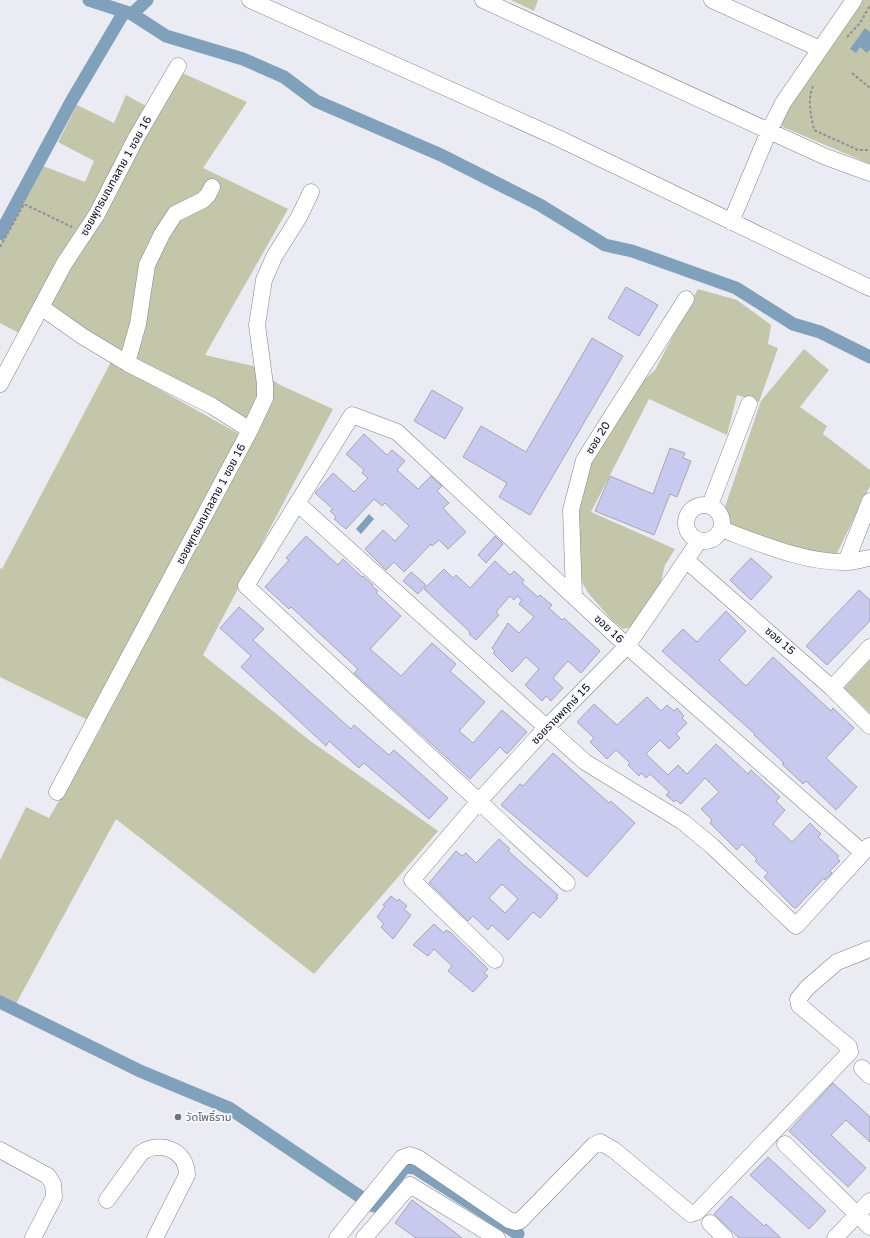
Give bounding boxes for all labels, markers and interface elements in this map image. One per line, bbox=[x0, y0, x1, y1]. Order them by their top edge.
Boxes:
street label: ซอยพุทธมณฑลสาย 1 ซอย 16 bbox=[78, 114, 154, 238]
street label: ซอย 20 bbox=[583, 419, 613, 457]
street label: ซอยพุทธมณฑลสาย 1 ซอย 16 bbox=[174, 441, 248, 567]
street label: ซอย 16 bbox=[592, 612, 627, 646]
street label: ซอย 15 bbox=[762, 624, 798, 658]
street label: ซอยราชพฤกษ์ 15 bbox=[529, 681, 593, 747]
place label: วัดโพธิ์ราม bbox=[186, 1110, 232, 1124]
marker: วัดโพธิ์ราม bbox=[173, 1112, 183, 1122]

